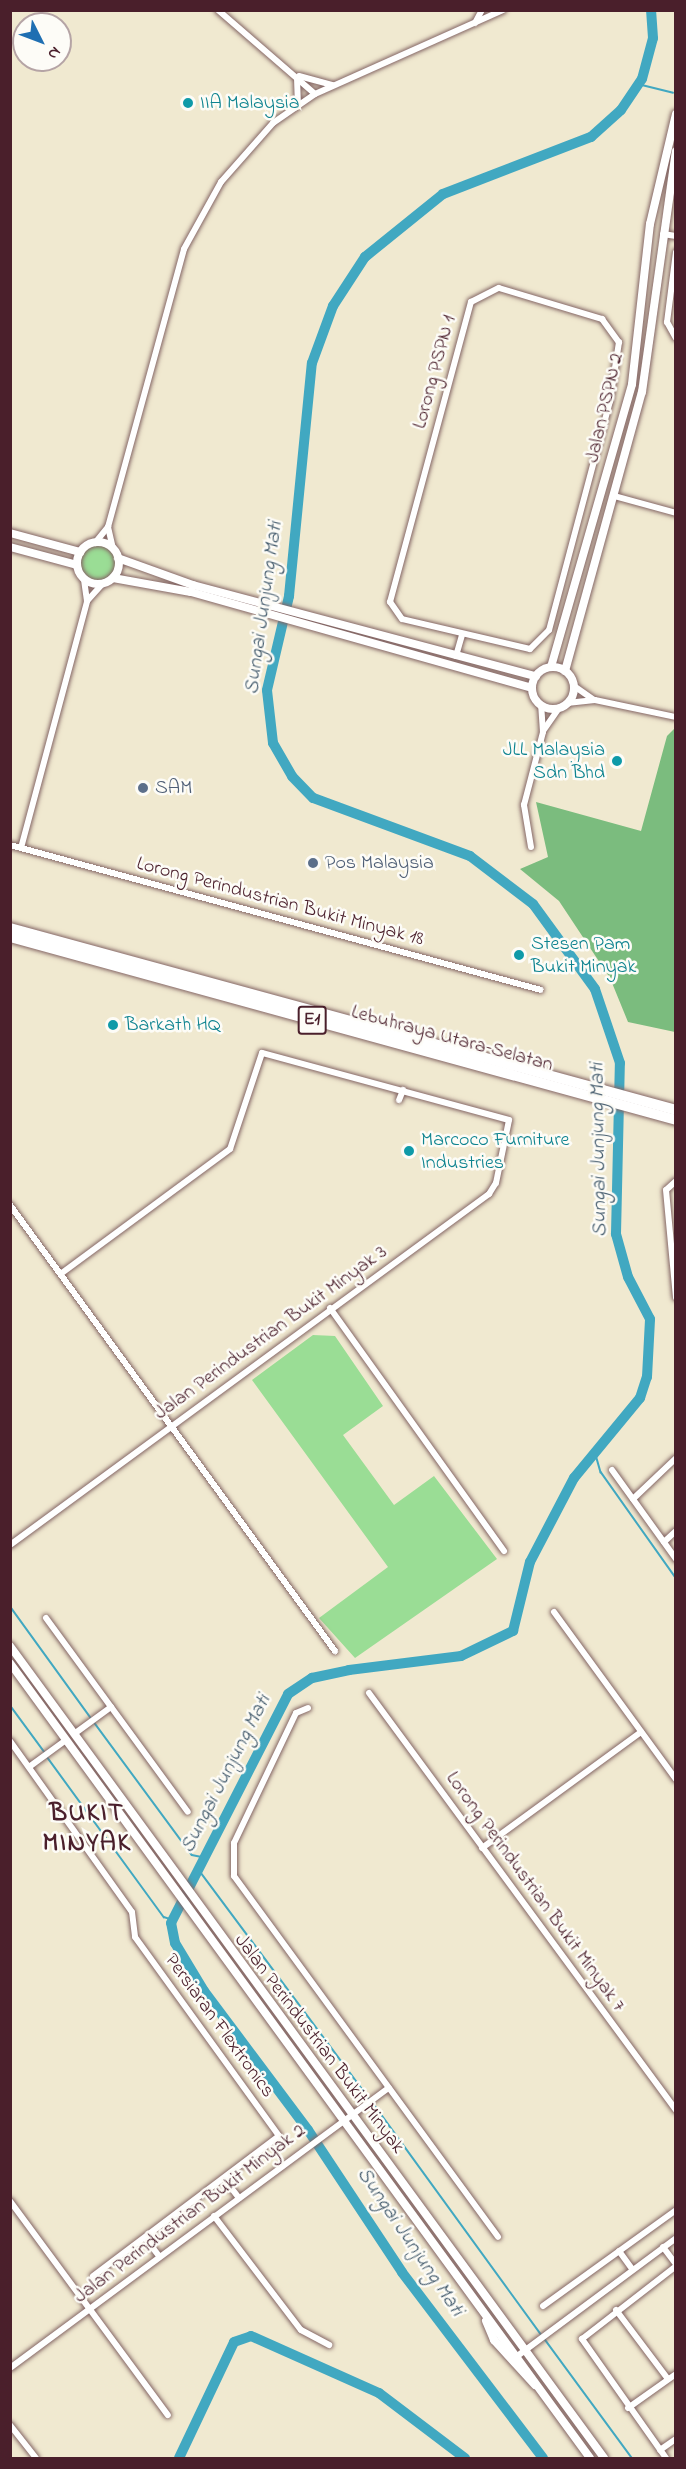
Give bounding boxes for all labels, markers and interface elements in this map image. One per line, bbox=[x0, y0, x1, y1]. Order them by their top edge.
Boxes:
north arrow bbox=[12, 12, 72, 72]
text: N bbox=[41, 41, 66, 65]
place label: IIA Malaysia bbox=[200, 91, 300, 115]
marker: IIA Malaysia bbox=[181, 96, 195, 110]
street label: Lorong PSPN 1 bbox=[408, 313, 462, 431]
street label: Jalan PSPN 2 bbox=[581, 351, 629, 465]
water label: Sungai Junjung Mati bbox=[239, 520, 289, 696]
place label: JLL Malaysia Sdn Bhd bbox=[503, 738, 605, 785]
marker: JLL Malaysia Sdn Bhd bbox=[610, 754, 624, 768]
place label: SAM bbox=[155, 776, 192, 800]
marker: SAM bbox=[136, 781, 150, 795]
place label: Pos Malaysia bbox=[325, 851, 434, 875]
street label: Lorong Perindustrian Bukit Minyak 18 bbox=[134, 852, 426, 952]
marker: Pos Malaysia bbox=[306, 856, 320, 870]
place label: Stesen Pam Bukit Minyak bbox=[531, 932, 636, 979]
marker: Stesen Pam Bukit Minyak bbox=[512, 948, 526, 962]
street label: Lebuhraya Utara–Selatan bbox=[348, 1000, 556, 1078]
road number: E1 bbox=[297, 1005, 327, 1035]
place label: Barkath HQ bbox=[125, 1013, 221, 1037]
marker: Barkath HQ bbox=[106, 1018, 120, 1032]
water label: Sungai Junjung Mati bbox=[585, 1063, 613, 1237]
place label: Marcoco Furniture Industries bbox=[421, 1128, 570, 1175]
marker: Marcoco Furniture Industries bbox=[402, 1144, 416, 1158]
street label: Jalan Perindustrian Bukit Minyak 3 bbox=[150, 1240, 392, 1426]
water label: Sungai Junjung Mati bbox=[175, 1691, 277, 1857]
street label: Lorong Perindustrian Bukit Minyak 7 bbox=[440, 1767, 630, 2017]
district label: BUKIT MINYAK bbox=[42, 1799, 132, 1860]
street label: Jalan Perindustrian Bukit Minyak bbox=[229, 1929, 409, 2159]
street label: Persiaran Flextronics bbox=[159, 1949, 279, 2103]
street label: Jalan Perindustrian Bukit Minyak 2 bbox=[69, 2119, 311, 2309]
water label: Sungai Junjung Mati bbox=[351, 2163, 469, 2321]

